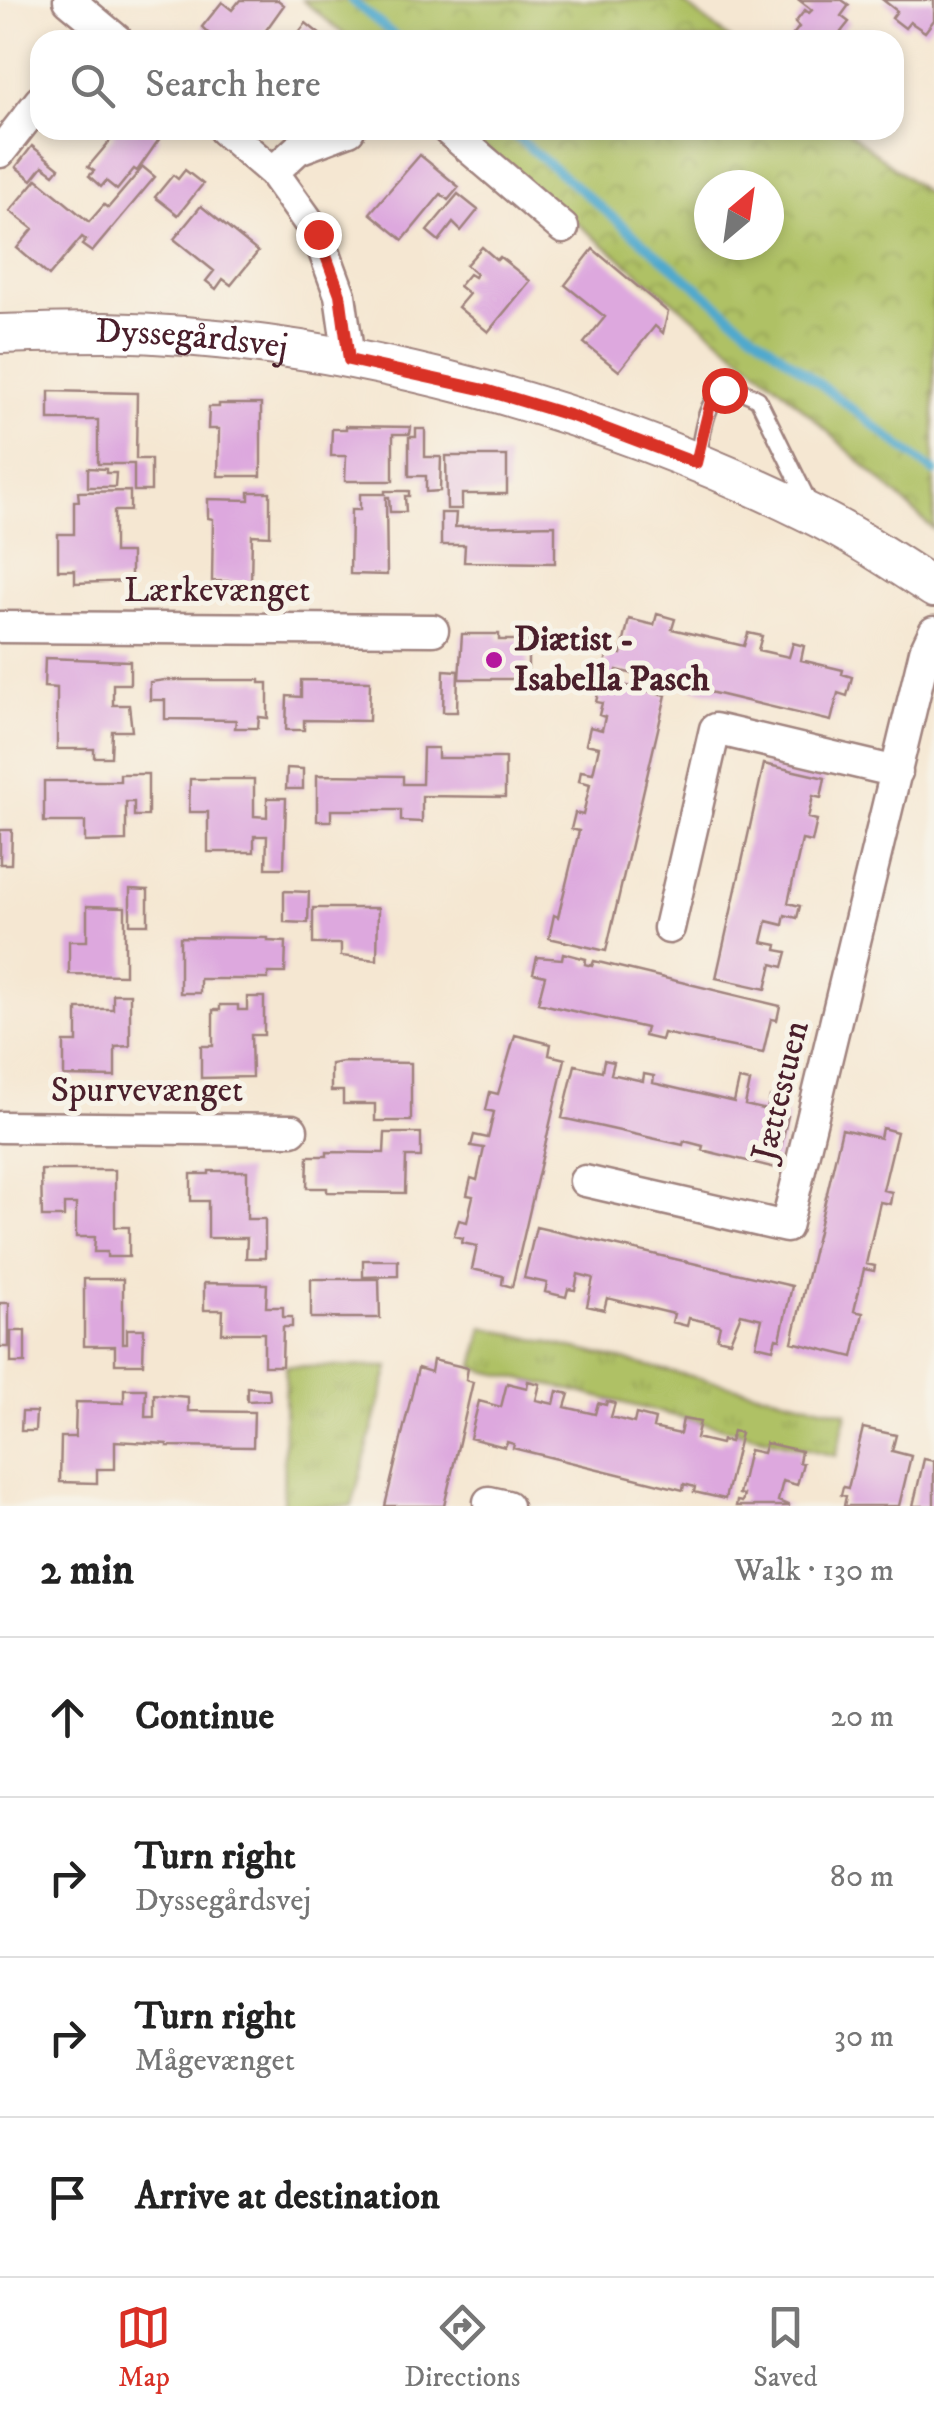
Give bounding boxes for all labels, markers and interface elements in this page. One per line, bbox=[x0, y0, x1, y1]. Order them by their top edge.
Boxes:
search box bbox=[30, 30, 904, 140]
icon: search bbox=[65, 58, 120, 113]
text: Search here bbox=[145, 61, 321, 109]
north arrow bbox=[694, 170, 784, 260]
route end bbox=[296, 212, 342, 258]
street label: Dyssegårdsvej bbox=[95, 310, 291, 370]
route start bbox=[702, 368, 748, 414]
street label: Lærkevænget bbox=[124, 569, 310, 613]
place label: Diætist - Isabella Pasch bbox=[514, 618, 710, 702]
marker: Diætist - Isabella Pasch bbox=[483, 649, 505, 671]
street label: Jættestuen bbox=[742, 1016, 820, 1169]
street label: Spurvevænget bbox=[51, 1069, 243, 1113]
text: 2 min bbox=[40, 1545, 134, 1597]
text: Walk · 130 m bbox=[734, 1551, 894, 1591]
icon: ahead bbox=[40, 1690, 95, 1745]
text: Continue bbox=[135, 1693, 274, 1741]
text: 20 m bbox=[830, 1697, 894, 1737]
text: Turn right bbox=[135, 1833, 296, 1881]
icon: right bbox=[40, 1850, 95, 1905]
text: 80 m bbox=[830, 1857, 894, 1897]
text: Dyssegårdsvej bbox=[135, 1881, 311, 1921]
text: Turn right bbox=[135, 1993, 296, 2041]
icon: right bbox=[40, 2010, 95, 2065]
text: 30 m bbox=[834, 2017, 894, 2057]
text: Mågevænget bbox=[135, 2041, 295, 2081]
icon: arrive bbox=[40, 2170, 95, 2225]
text: Arrive at destination bbox=[135, 2173, 440, 2221]
tab: Map bbox=[116, 2300, 171, 2395]
tab: Directions bbox=[404, 2300, 520, 2395]
tab: Saved bbox=[753, 2300, 818, 2395]

